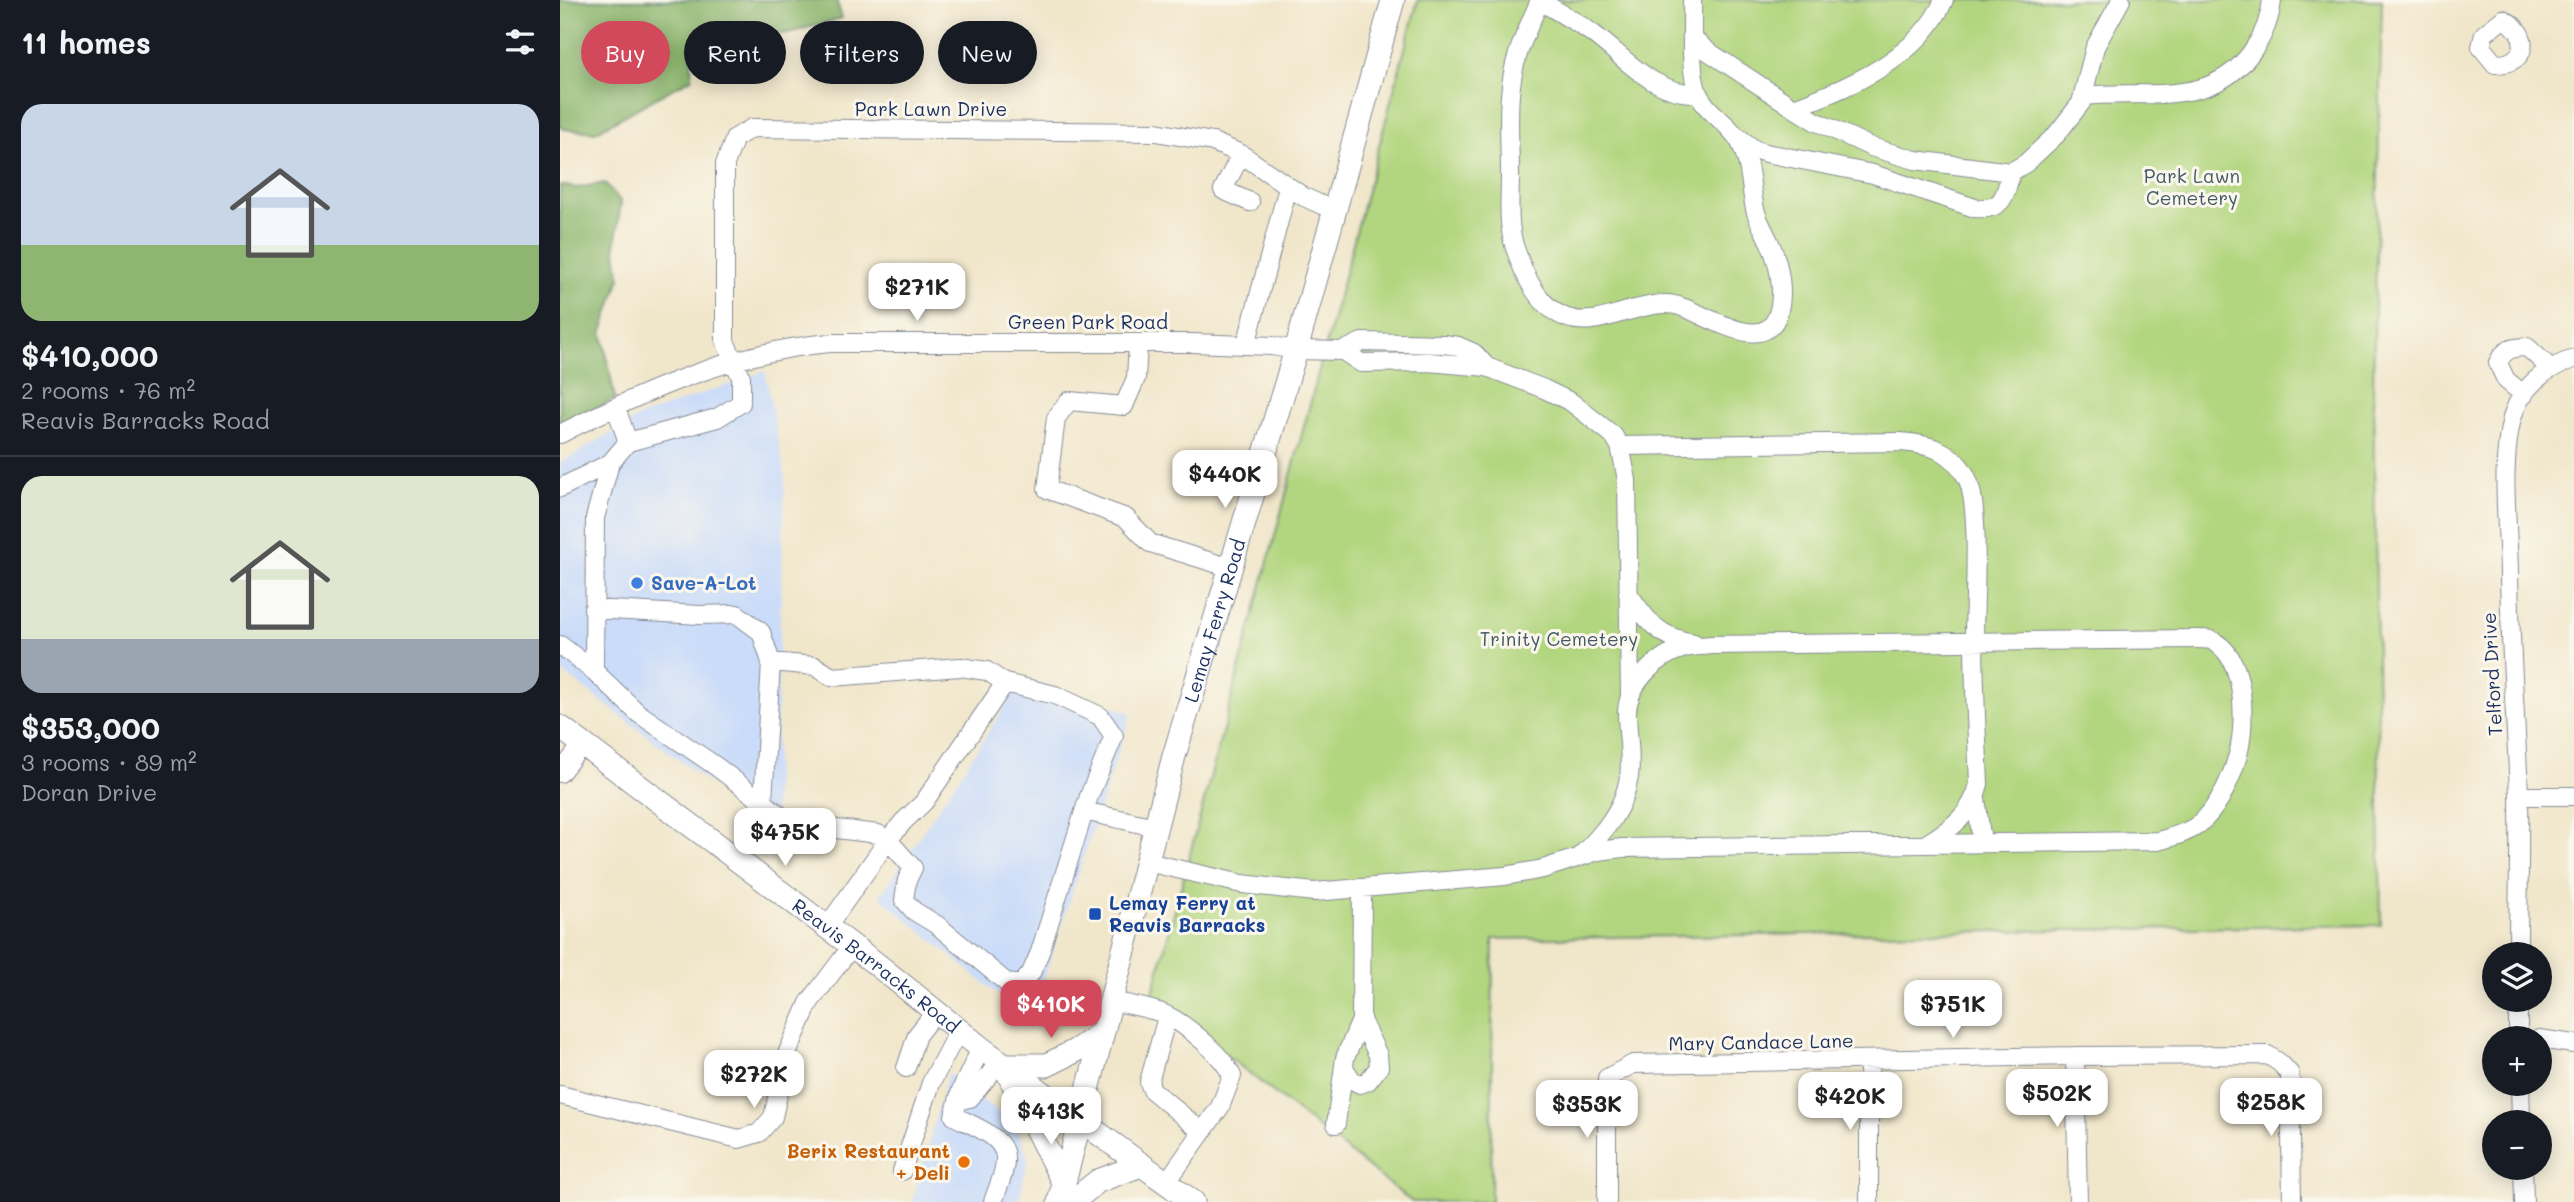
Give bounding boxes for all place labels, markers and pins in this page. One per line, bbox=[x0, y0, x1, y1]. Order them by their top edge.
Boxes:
pin: $271K bbox=[868, 264, 966, 323]
pin: $440K bbox=[1176, 450, 1274, 510]
place label: Save-A-Lot bbox=[651, 570, 756, 595]
marker: Save-A-Lot bbox=[629, 575, 645, 591]
pin: $475K bbox=[736, 808, 834, 868]
place label: Lemay Ferry at Reavis Barracks bbox=[1109, 890, 1265, 937]
marker: Lemay Ferry at Reavis Barracks bbox=[1087, 906, 1103, 922]
pin: $410K bbox=[1002, 981, 1100, 1040]
pin: $751K bbox=[1904, 981, 2002, 1040]
pin: $272K bbox=[705, 1050, 803, 1110]
pin: $502K bbox=[2008, 1070, 2106, 1129]
pin: $420K bbox=[1801, 1072, 1899, 1132]
pin: $258K bbox=[2222, 1078, 2320, 1138]
pin: $353K bbox=[1538, 1080, 1636, 1140]
pin: $413K bbox=[1002, 1088, 1100, 1147]
place label: Berix Restaurant + Deli bbox=[787, 1138, 950, 1185]
marker: Berix Restaurant + Deli bbox=[956, 1154, 972, 1170]

